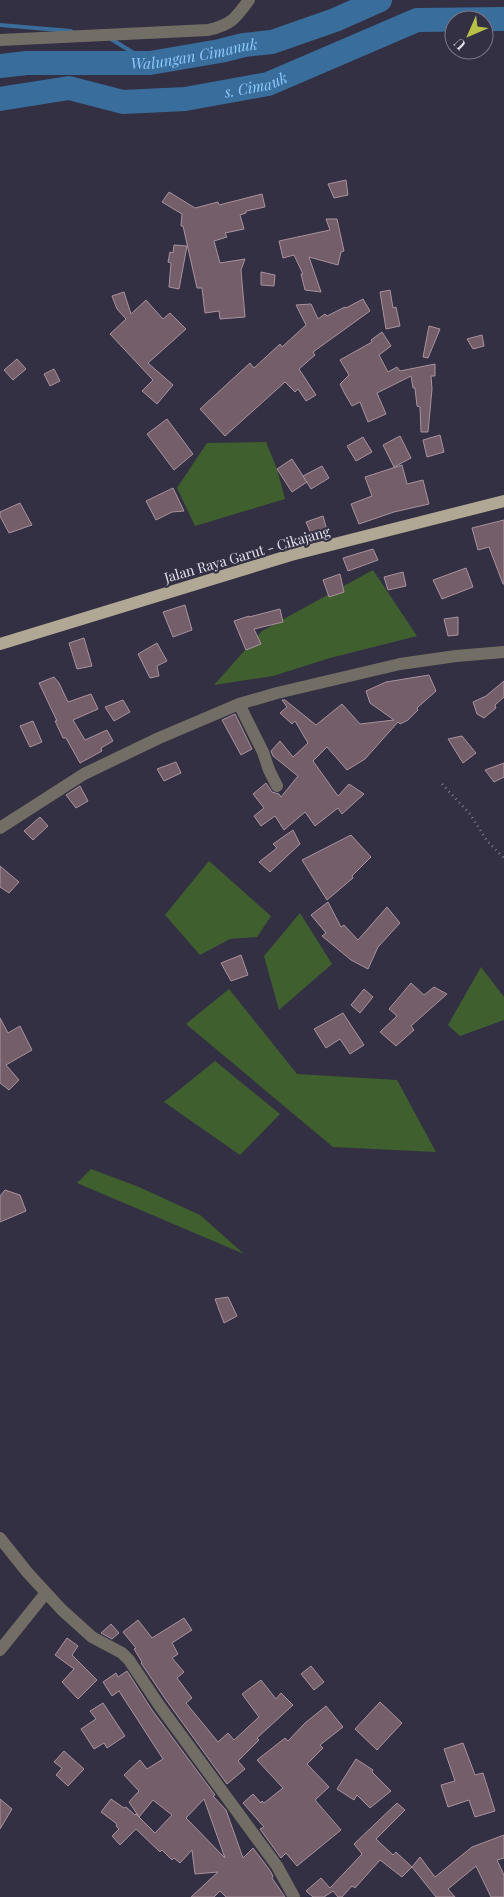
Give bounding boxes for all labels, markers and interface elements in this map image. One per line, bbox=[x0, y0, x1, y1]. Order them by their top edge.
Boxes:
north arrow bbox=[444, 10, 494, 60]
water label: Walungan Cimanuk bbox=[130, 34, 259, 73]
text: U bbox=[449, 34, 470, 55]
water label: s. Cimauk bbox=[222, 67, 291, 102]
street label: Jalan Raya Garut - Cikajang bbox=[161, 521, 333, 587]

